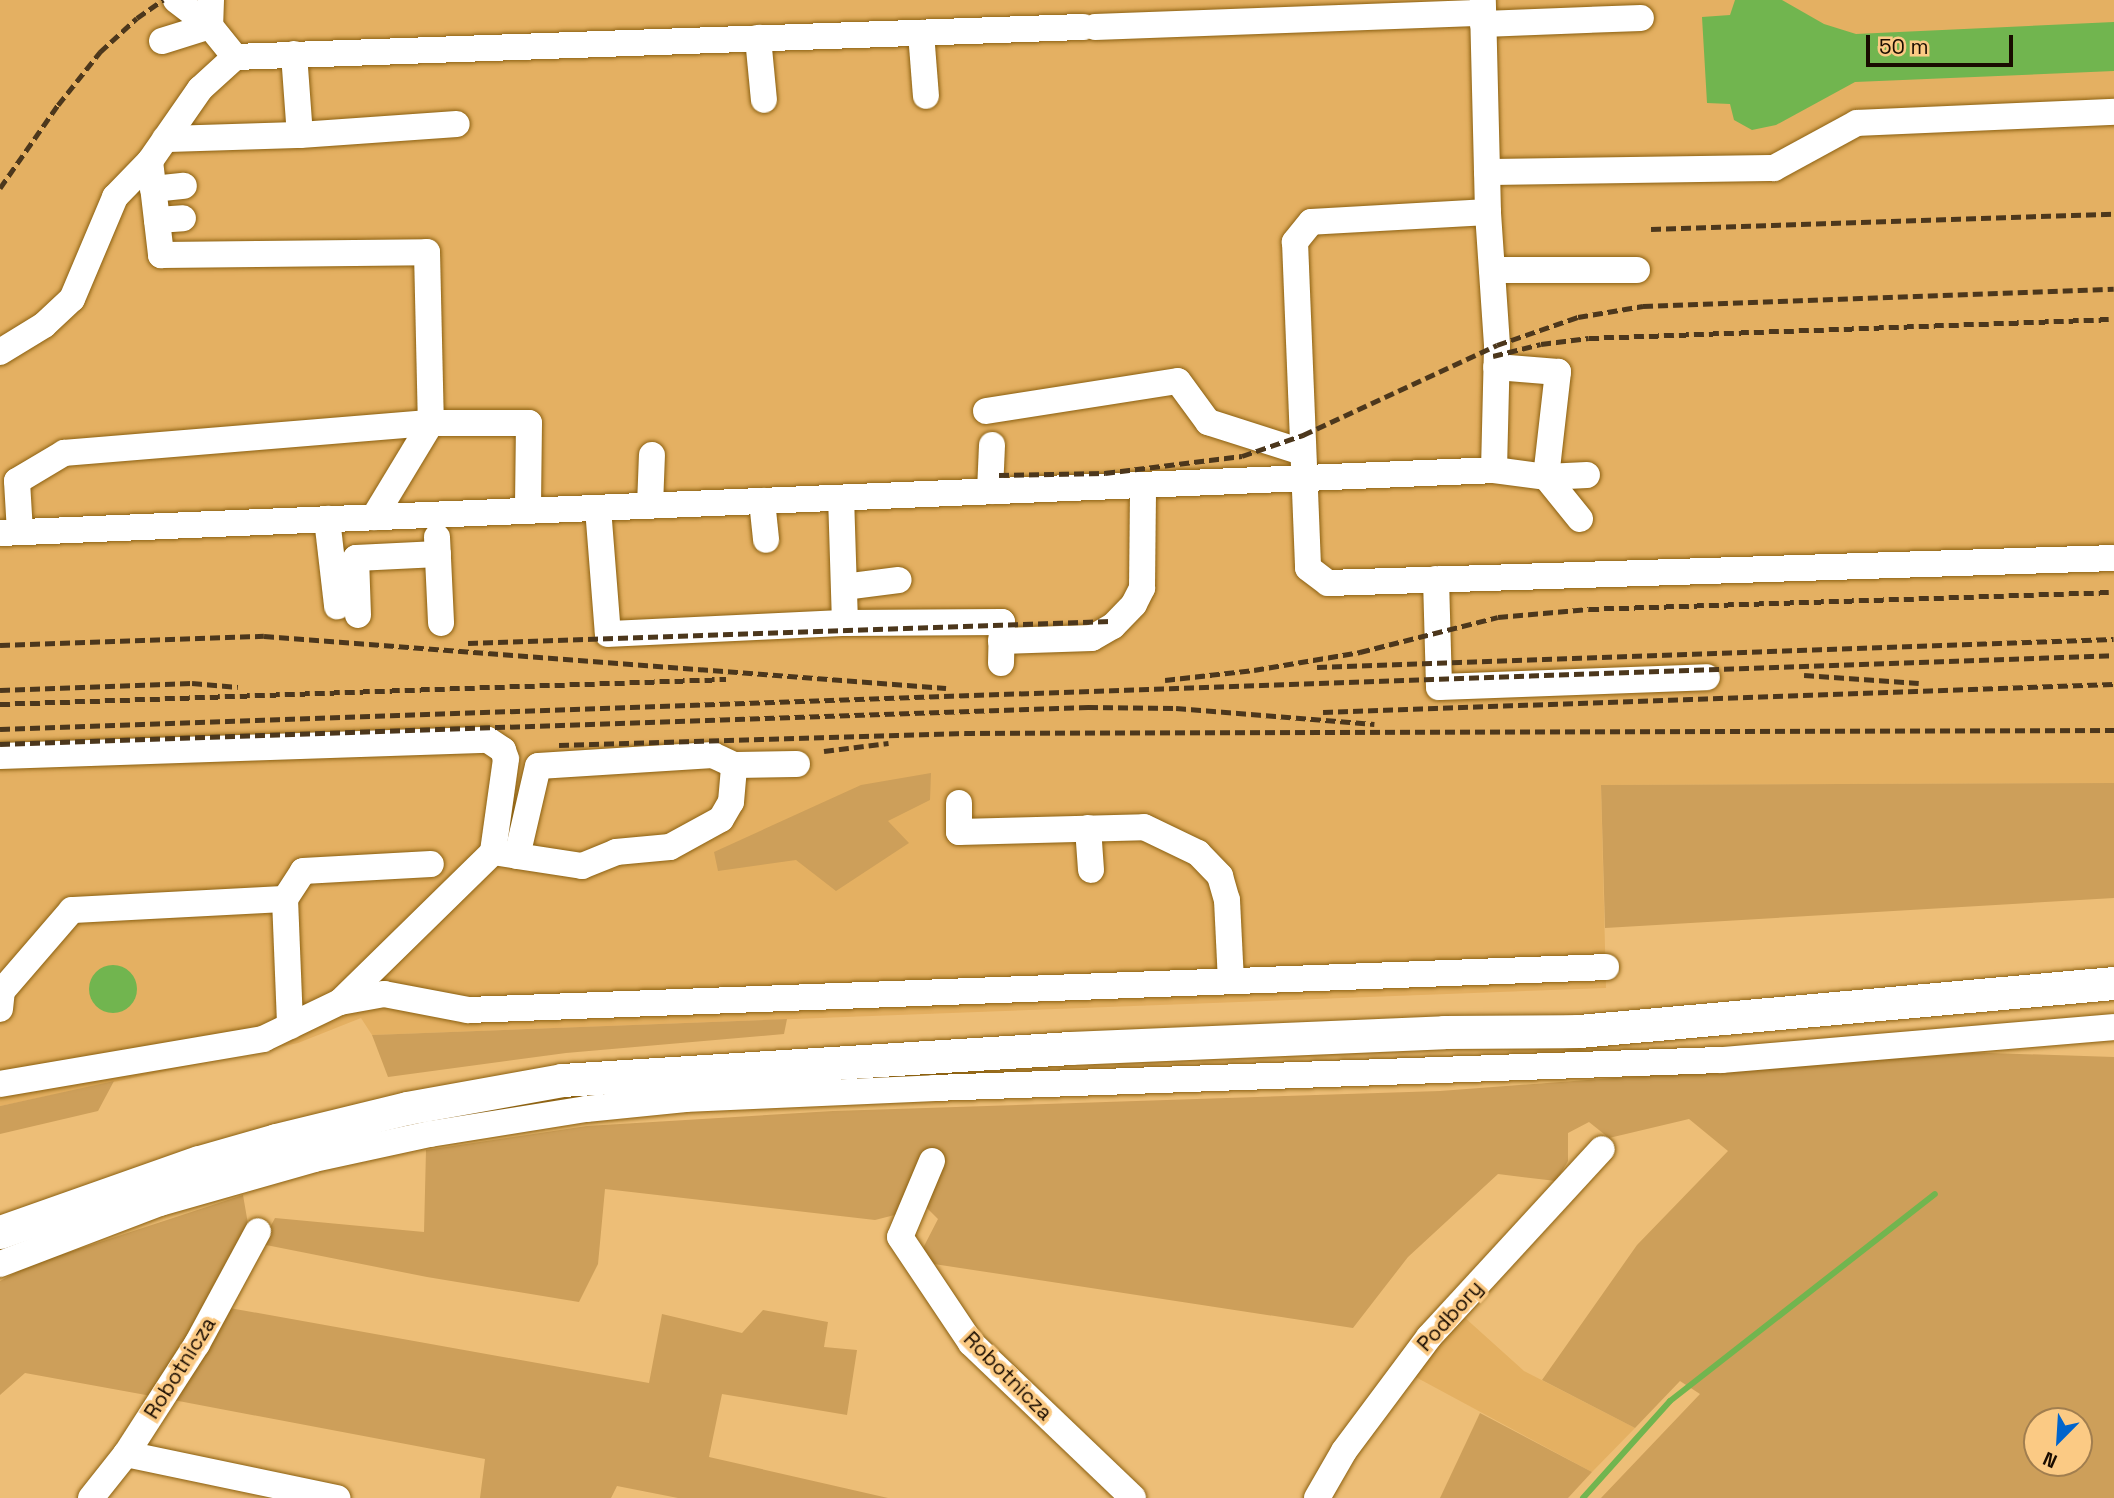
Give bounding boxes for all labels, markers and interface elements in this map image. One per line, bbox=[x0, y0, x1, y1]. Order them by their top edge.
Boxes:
scale bar bbox=[1869, 21, 2016, 65]
text: 50 m bbox=[1879, 33, 1929, 60]
street label: Podbory bbox=[1412, 1276, 1488, 1356]
street label: Robotnicza bbox=[139, 1313, 221, 1423]
street label: Robotnicza bbox=[958, 1326, 1058, 1426]
north arrow bbox=[2023, 1407, 2093, 1477]
text: N bbox=[2039, 1446, 2061, 1474]

